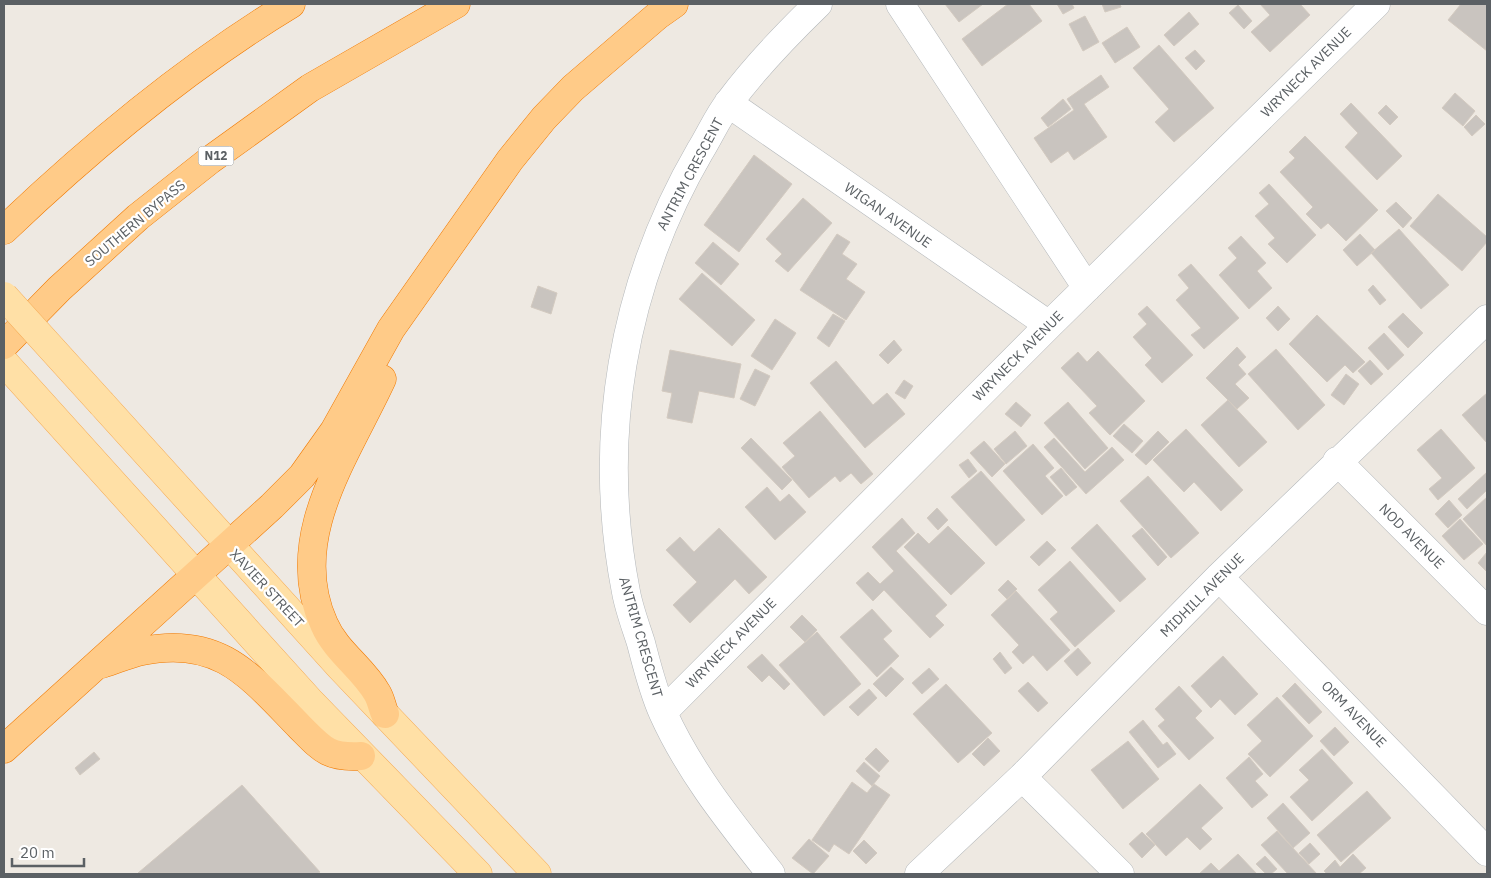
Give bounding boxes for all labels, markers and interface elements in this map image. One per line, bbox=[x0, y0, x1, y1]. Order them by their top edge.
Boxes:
street label: WRYNECK AVENUE bbox=[1257, 23, 1355, 121]
street label: ANTRIM CRESCENT bbox=[653, 115, 727, 233]
road number: N12 bbox=[198, 146, 234, 166]
street label: SOUTHERN BYPASS bbox=[81, 176, 189, 270]
street label: WIGAN AVENUE bbox=[841, 178, 935, 252]
street label: WRYNECK AVENUE bbox=[969, 307, 1067, 405]
street label: NOD AVENUE bbox=[1376, 500, 1448, 572]
street label: XAVIER STREET bbox=[226, 545, 308, 631]
street label: MIDHILL AVENUE bbox=[1156, 549, 1248, 641]
street label: ANTRIM CRESCENT bbox=[615, 575, 667, 699]
street label: WRYNECK AVENUE bbox=[682, 594, 780, 692]
street label: ORM AVENUE bbox=[1318, 677, 1390, 751]
scale bar bbox=[12, 836, 85, 868]
text: 20 m bbox=[20, 843, 55, 862]

